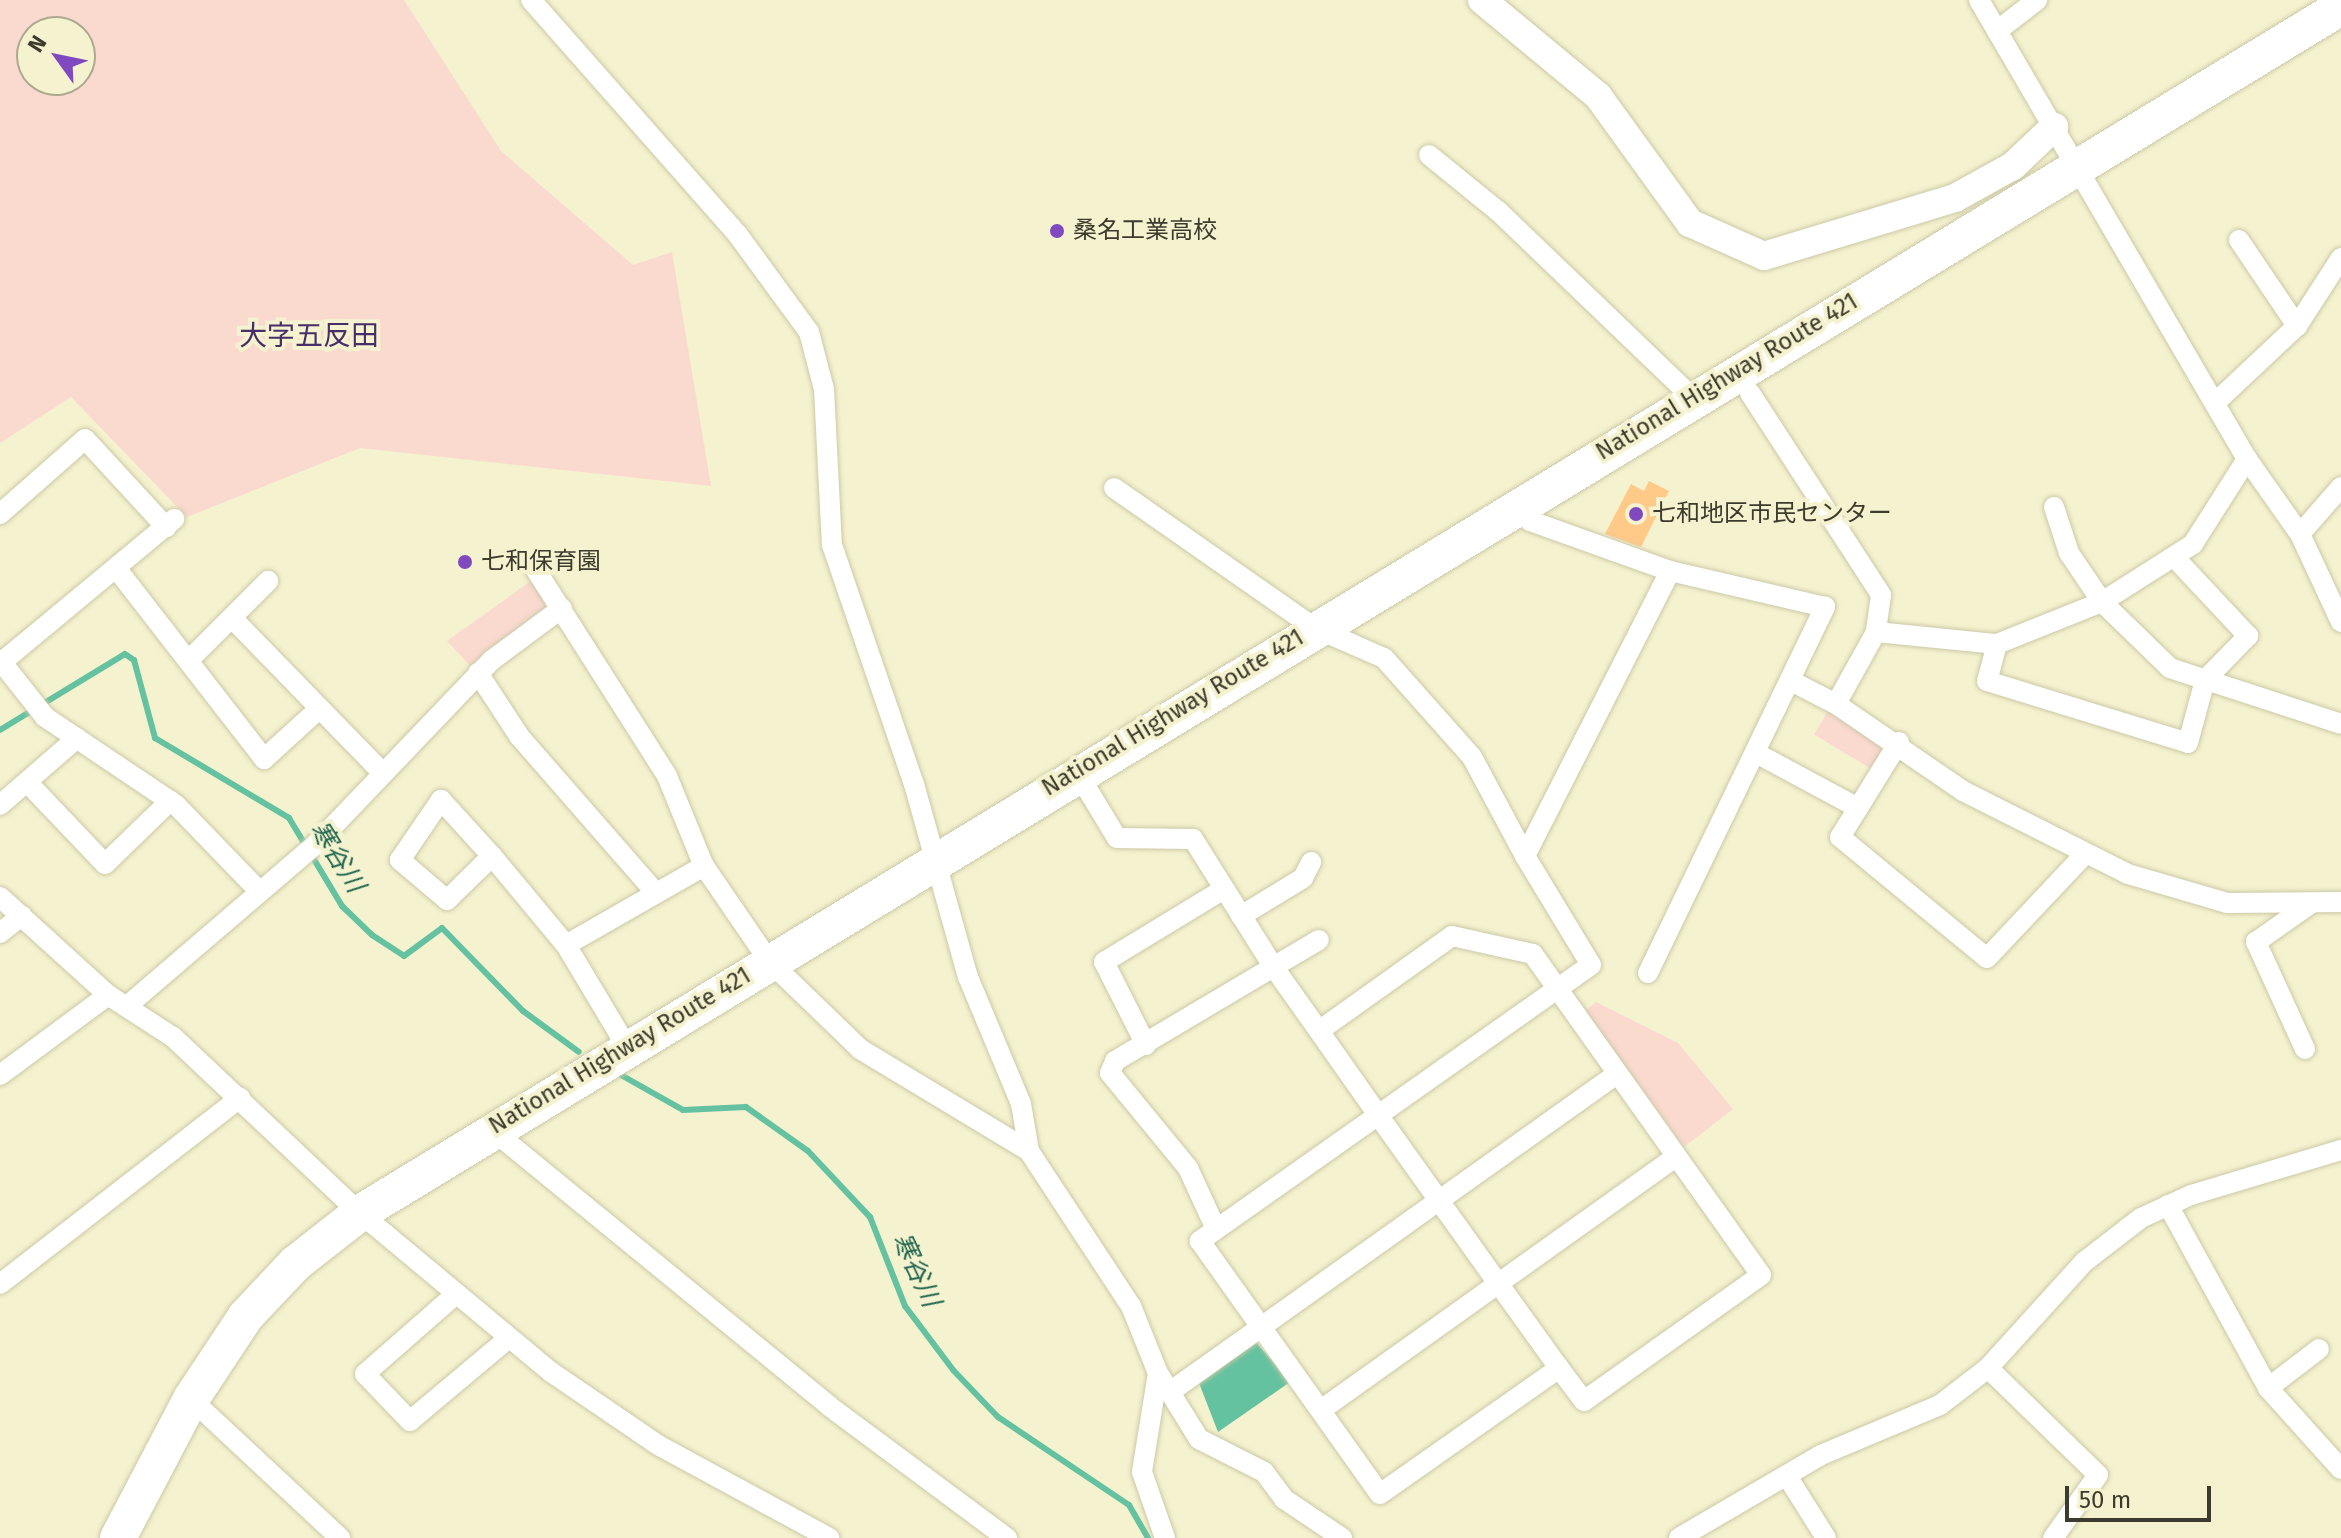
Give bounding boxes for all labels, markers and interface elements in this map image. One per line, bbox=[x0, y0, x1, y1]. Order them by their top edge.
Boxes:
north arrow bbox=[16, 16, 96, 96]
text: N bbox=[22, 30, 52, 57]
place label: 桑名工業高校 bbox=[1073, 217, 1217, 245]
marker: 桑名工業高校 bbox=[1048, 222, 1066, 240]
street label: National Highway Route 421 bbox=[1591, 287, 1863, 467]
district label: 大字五反田 bbox=[239, 319, 379, 353]
place label: 七和地区市民センター bbox=[1652, 500, 1892, 528]
marker: 七和地区市民センター bbox=[1627, 505, 1645, 523]
place label: 七和保育園 bbox=[481, 548, 601, 576]
marker: 七和保育園 bbox=[456, 553, 474, 571]
street label: National Highway Route 421 bbox=[1037, 623, 1309, 803]
water label: 寒谷川 bbox=[303, 816, 371, 898]
street label: National Highway Route 421 bbox=[484, 961, 756, 1141]
water label: 寒谷川 bbox=[885, 1228, 947, 1312]
scale bar bbox=[2069, 1470, 2215, 1520]
text: 50 m bbox=[2079, 1486, 2131, 1514]

